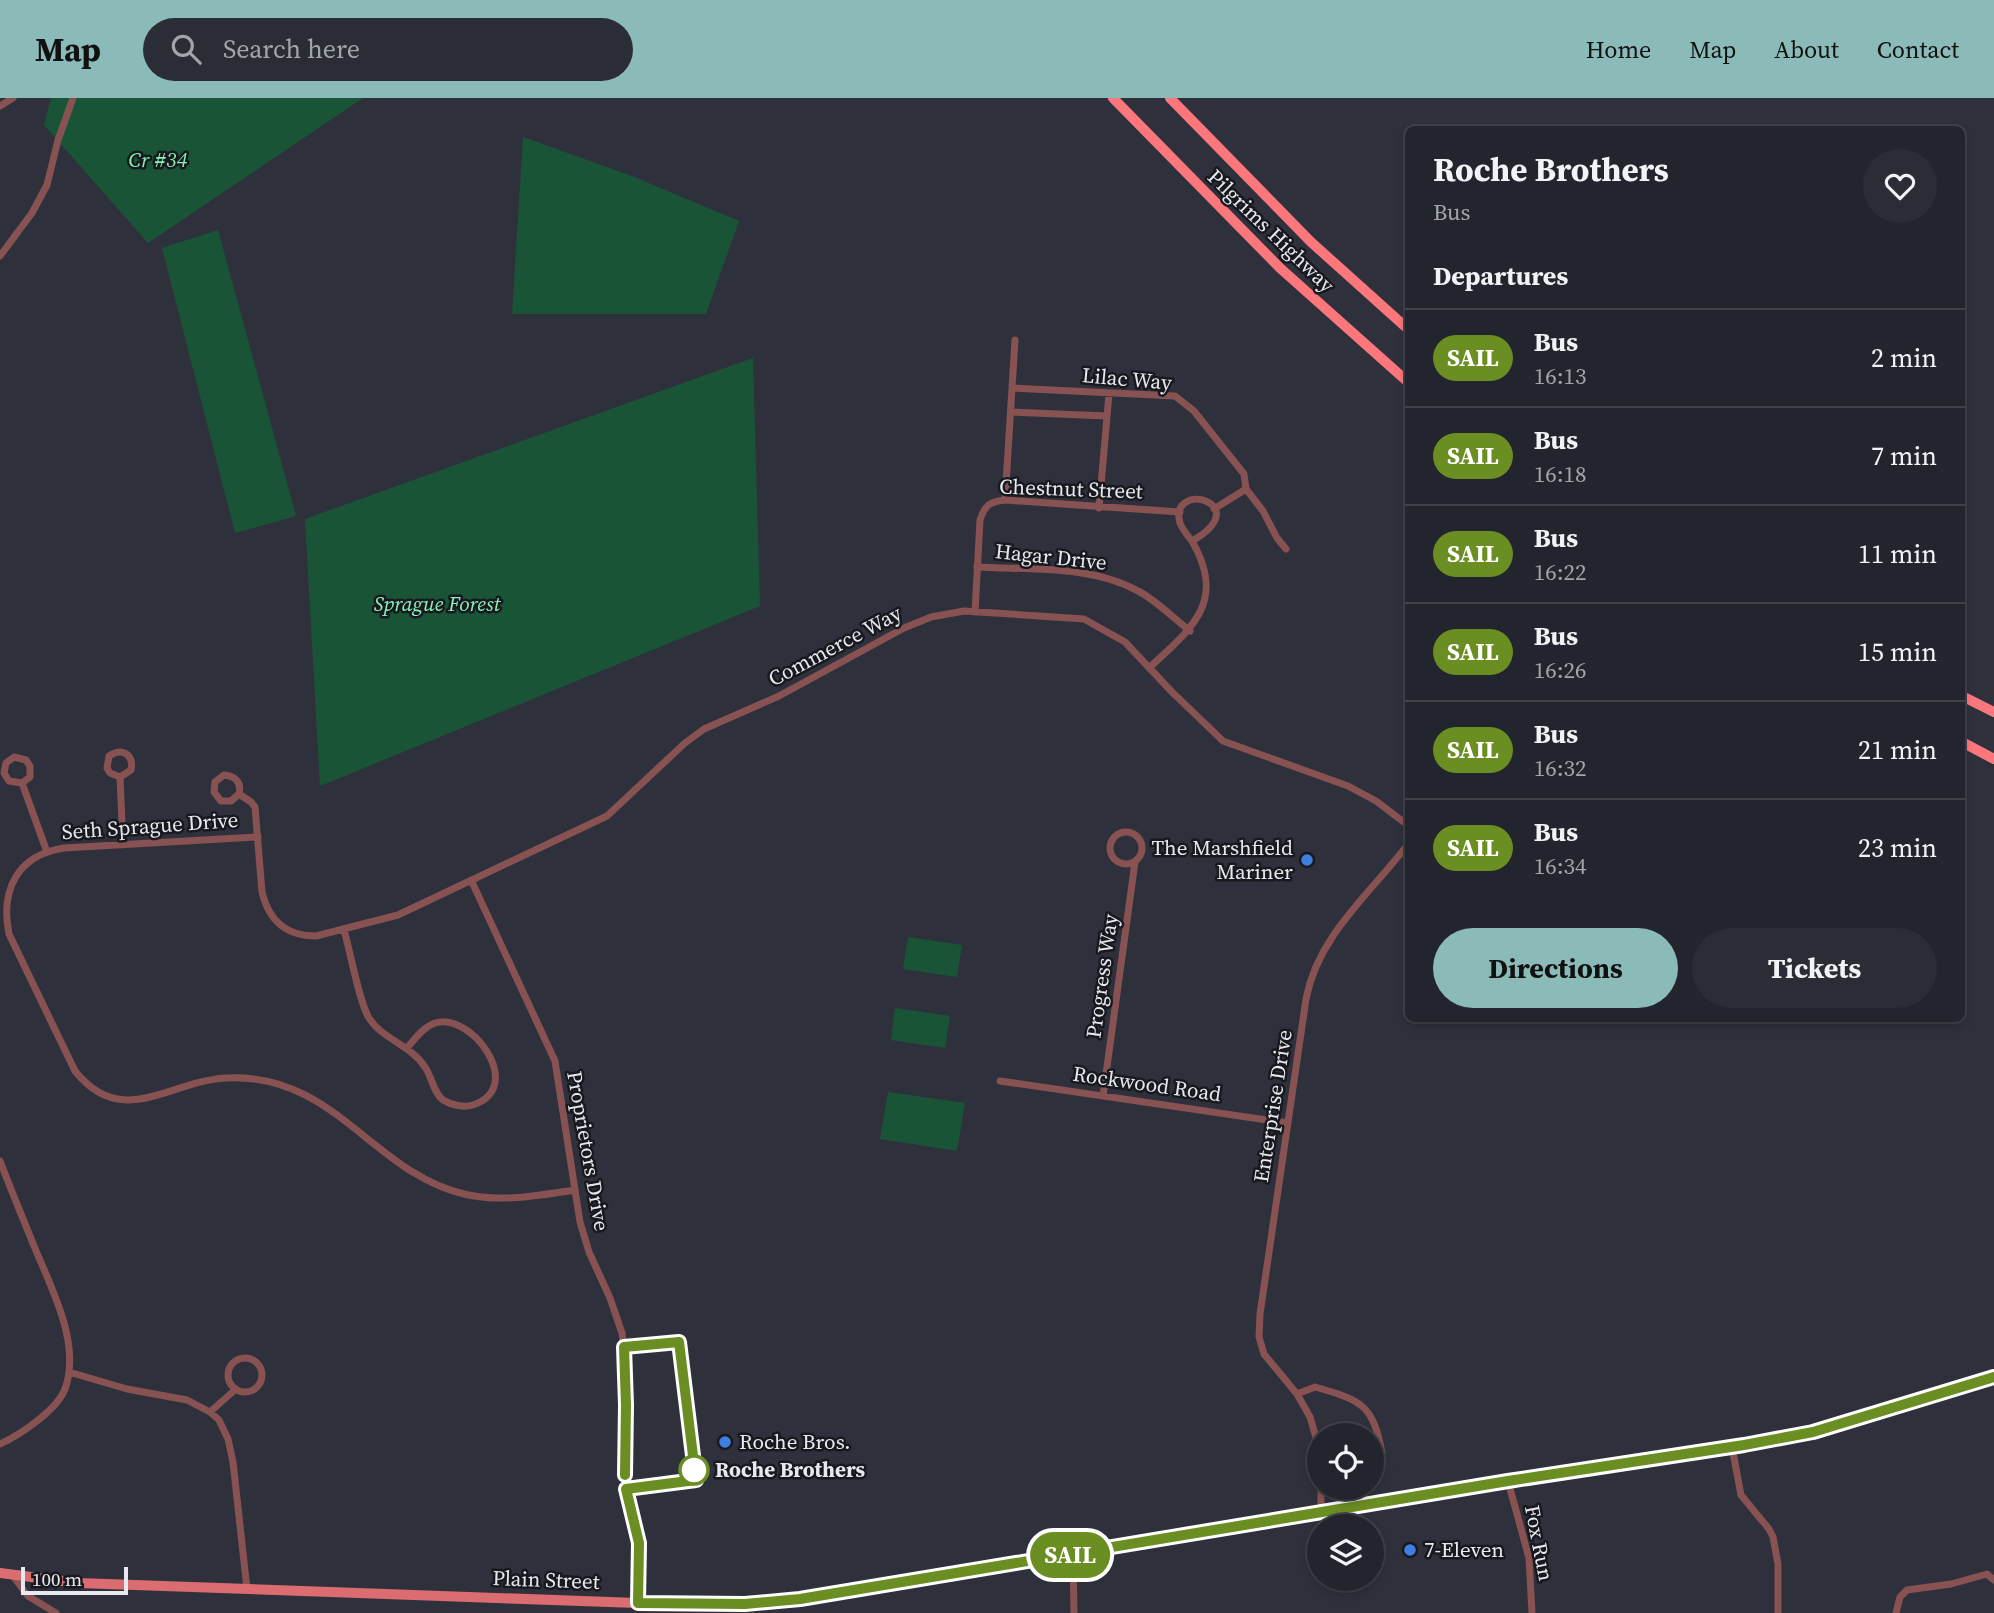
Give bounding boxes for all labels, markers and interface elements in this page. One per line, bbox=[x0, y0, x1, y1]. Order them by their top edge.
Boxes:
search box bbox=[143, 18, 633, 81]
text: Map bbox=[35, 27, 101, 72]
icon: search bbox=[167, 30, 205, 68]
text: Search here bbox=[223, 31, 360, 67]
text: Home bbox=[1586, 33, 1651, 66]
text: Map bbox=[1689, 33, 1736, 66]
text: About bbox=[1774, 33, 1839, 66]
text: Contact bbox=[1877, 33, 1959, 66]
park label: Cr #34 bbox=[129, 145, 188, 174]
text: Roche Brothers bbox=[1433, 147, 1669, 192]
button: heart bbox=[1863, 149, 1937, 223]
street label: Pilgrims Highway bbox=[1201, 162, 1341, 299]
text: Bus bbox=[1433, 196, 1470, 228]
text: Departures bbox=[1433, 258, 1568, 294]
text: Bus bbox=[1534, 324, 1578, 360]
text: 2 min bbox=[1871, 340, 1937, 376]
text: SAIL bbox=[1447, 341, 1499, 374]
street label: Lilac Way bbox=[1081, 360, 1173, 397]
text: 16:13 bbox=[1534, 360, 1587, 392]
text: Bus bbox=[1534, 422, 1578, 458]
text: 7 min bbox=[1871, 438, 1937, 474]
text: SAIL bbox=[1447, 439, 1499, 472]
text: 16:18 bbox=[1534, 458, 1587, 490]
street label: Chestnut Street bbox=[999, 472, 1143, 505]
text: Bus bbox=[1534, 520, 1578, 556]
street label: Hagar Drive bbox=[994, 536, 1108, 577]
text: 11 min bbox=[1858, 536, 1937, 572]
text: SAIL bbox=[1447, 537, 1499, 570]
text: 16:22 bbox=[1534, 556, 1587, 588]
park label: Sprague Forest bbox=[374, 589, 501, 618]
street label: Commerce Way bbox=[763, 598, 907, 693]
text: Bus bbox=[1534, 618, 1578, 654]
text: 15 min bbox=[1858, 634, 1937, 670]
text: SAIL bbox=[1447, 635, 1499, 668]
text: 16:26 bbox=[1534, 654, 1587, 686]
text: Bus bbox=[1534, 716, 1578, 752]
text: 21 min bbox=[1858, 732, 1937, 768]
text: SAIL bbox=[1447, 733, 1499, 766]
text: 16:32 bbox=[1534, 752, 1587, 784]
street label: Seth Sprague Drive bbox=[61, 805, 239, 846]
text: Bus bbox=[1534, 814, 1578, 850]
text: 23 min bbox=[1858, 830, 1937, 866]
text: SAIL bbox=[1447, 831, 1499, 864]
place label: The Marshfield Mariner bbox=[1151, 833, 1293, 886]
text: 16:34 bbox=[1534, 850, 1587, 882]
marker: The Marshfield Mariner bbox=[1299, 852, 1315, 868]
street label: Progress Way bbox=[1078, 912, 1125, 1040]
button: Directions bbox=[1433, 928, 1678, 1008]
button: Tickets bbox=[1692, 928, 1937, 1008]
street label: Enterprise Drive bbox=[1246, 1027, 1299, 1184]
street label: Rockwood Road bbox=[1071, 1059, 1223, 1108]
street label: Proprietors Drive bbox=[560, 1069, 617, 1233]
map controls bbox=[1307, 1423, 1384, 1591]
button: locate bbox=[1307, 1423, 1384, 1500]
place label: Roche Bros. bbox=[739, 1427, 851, 1456]
marker: Roche Bros. bbox=[717, 1434, 733, 1450]
marker: Roche Brothers bbox=[679, 1455, 709, 1485]
place label: Roche Brothers bbox=[715, 1455, 866, 1484]
street label: Fox Run bbox=[1518, 1502, 1561, 1584]
button: layers bbox=[1307, 1514, 1384, 1591]
line badge: SAIL bbox=[1021, 1532, 1119, 1578]
place label: 7-Eleven bbox=[1424, 1535, 1504, 1564]
text: SAIL bbox=[1044, 1538, 1096, 1571]
marker: 7-Eleven bbox=[1402, 1542, 1418, 1558]
street label: Plain Street bbox=[492, 1563, 600, 1596]
scale bar bbox=[21, 1564, 128, 1596]
text: 100 m bbox=[32, 1566, 82, 1592]

